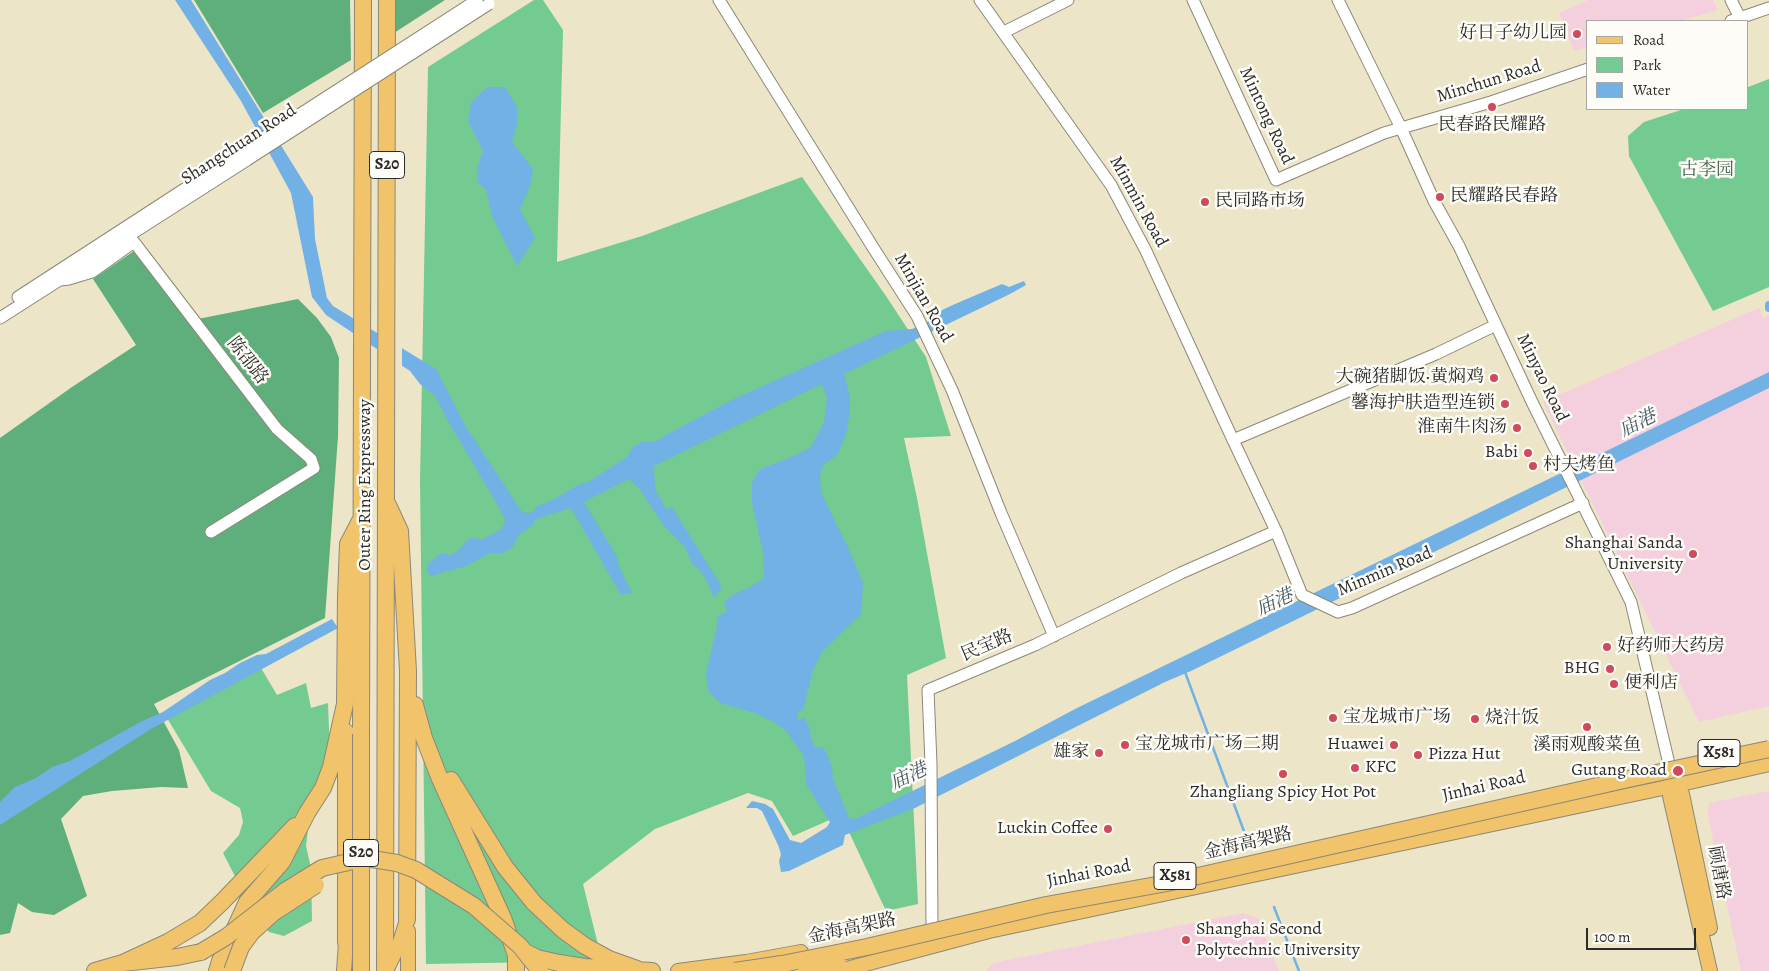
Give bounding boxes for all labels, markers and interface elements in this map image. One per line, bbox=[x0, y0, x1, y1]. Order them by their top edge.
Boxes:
legend bbox=[1586, 20, 1749, 110]
place label: 好日子幼儿园 bbox=[1459, 23, 1567, 45]
marker: 好日子幼儿园 bbox=[1571, 28, 1583, 40]
text: Road bbox=[1633, 30, 1664, 50]
text: Park bbox=[1633, 55, 1661, 75]
street label: Minchun Road bbox=[1434, 56, 1544, 108]
street label: Mintong Road bbox=[1234, 64, 1298, 168]
text: Water bbox=[1633, 80, 1670, 100]
street label: Shangchuan Road bbox=[178, 100, 300, 190]
marker: 民春路民耀路 bbox=[1486, 101, 1498, 113]
place label: 民春路民耀路 bbox=[1438, 115, 1546, 137]
road number: S20 bbox=[370, 152, 404, 178]
street label: Minmin Road bbox=[1104, 153, 1172, 251]
park label: 古李园 bbox=[1680, 160, 1734, 182]
place label: 民耀路民春路 bbox=[1450, 186, 1558, 208]
place label: 民同路市场 bbox=[1215, 191, 1305, 213]
marker: 民耀路民春路 bbox=[1434, 191, 1446, 203]
marker: 民同路市场 bbox=[1199, 196, 1211, 208]
street label: Minjian Road bbox=[889, 250, 957, 346]
street label: Minyao Road bbox=[1511, 330, 1573, 426]
street label: 陈邵路 bbox=[222, 333, 272, 389]
place label: 大碗猪脚饭·黄焖鸡 bbox=[1336, 367, 1484, 389]
marker: 大碗猪脚饭·黄焖鸡 bbox=[1488, 372, 1500, 384]
place label: 馨海护肤造型连锁 bbox=[1351, 393, 1495, 415]
marker: 馨海护肤造型连锁 bbox=[1499, 398, 1511, 410]
street label: Outer Ring Expressway bbox=[355, 399, 377, 571]
water label: 庙港 bbox=[1616, 405, 1660, 443]
place label: 淮南牛肉汤 bbox=[1417, 417, 1507, 439]
marker: 淮南牛肉汤 bbox=[1511, 422, 1523, 434]
place label: Babi bbox=[1485, 442, 1518, 464]
marker: Babi bbox=[1522, 447, 1534, 459]
place label: 村夫烤鱼 bbox=[1543, 455, 1615, 477]
marker: 村夫烤鱼 bbox=[1527, 460, 1539, 472]
place label: Shanghai Sanda University bbox=[1565, 533, 1683, 576]
street label: Minmin Road bbox=[1334, 542, 1436, 602]
marker: Shanghai Sanda University bbox=[1687, 548, 1699, 560]
water label: 庙港 bbox=[1253, 585, 1297, 621]
street label: 民宝路 bbox=[958, 626, 1016, 666]
place label: 好药师大药房 bbox=[1617, 636, 1725, 658]
marker: 好药师大药房 bbox=[1601, 641, 1613, 653]
place label: BHG bbox=[1564, 658, 1600, 680]
marker: BHG bbox=[1604, 663, 1616, 675]
place label: 便利店 bbox=[1624, 673, 1678, 695]
marker: 便利店 bbox=[1608, 678, 1620, 690]
place label: 宝龙城市广场 bbox=[1343, 707, 1451, 729]
place label: 烧汁饭 bbox=[1485, 708, 1539, 730]
marker: 宝龙城市广场 bbox=[1327, 712, 1339, 724]
marker: 烧汁饭 bbox=[1469, 713, 1481, 725]
marker: 溪雨观酸菜鱼 bbox=[1581, 721, 1593, 733]
place label: 宝龙城市广场二期 bbox=[1135, 734, 1279, 756]
place label: Huawei bbox=[1327, 734, 1384, 756]
place label: 溪雨观酸菜鱼 bbox=[1533, 735, 1641, 757]
marker: 宝龙城市广场二期 bbox=[1119, 739, 1131, 751]
marker: Huawei bbox=[1388, 739, 1400, 751]
road number: X581 bbox=[1698, 740, 1740, 766]
place label: 雄家 bbox=[1053, 742, 1089, 764]
place label: Pizza Hut bbox=[1428, 744, 1501, 766]
marker: 雄家 bbox=[1093, 747, 1105, 759]
marker: Pizza Hut bbox=[1412, 749, 1424, 761]
place label: KFC bbox=[1365, 757, 1397, 779]
water label: 庙港 bbox=[887, 759, 931, 795]
place label: Gutang Road bbox=[1571, 760, 1667, 782]
marker: KFC bbox=[1349, 762, 1361, 774]
marker: Gutang Road bbox=[1671, 764, 1685, 778]
street label: Jinhai Road bbox=[1440, 767, 1528, 807]
marker: Zhangliang Spicy Hot Pot bbox=[1277, 768, 1289, 780]
place label: Zhangliang Spicy Hot Pot bbox=[1190, 782, 1376, 804]
place label: Luckin Coffee bbox=[997, 818, 1098, 840]
marker: Luckin Coffee bbox=[1102, 823, 1114, 835]
street label: 金海高架路 bbox=[1202, 823, 1294, 865]
road number: S20 bbox=[344, 840, 378, 866]
street label: 顾唐路 bbox=[1702, 844, 1734, 902]
street label: Jinhai Road bbox=[1045, 855, 1133, 893]
road number: X581 bbox=[1154, 862, 1196, 889]
street label: 金海高架路 bbox=[806, 909, 898, 949]
scale bar bbox=[1589, 918, 1699, 950]
place label: Shanghai Second Polytechnic University bbox=[1196, 919, 1360, 962]
text: 100 m bbox=[1594, 927, 1631, 947]
marker: Shanghai Second Polytechnic University bbox=[1180, 934, 1192, 946]

